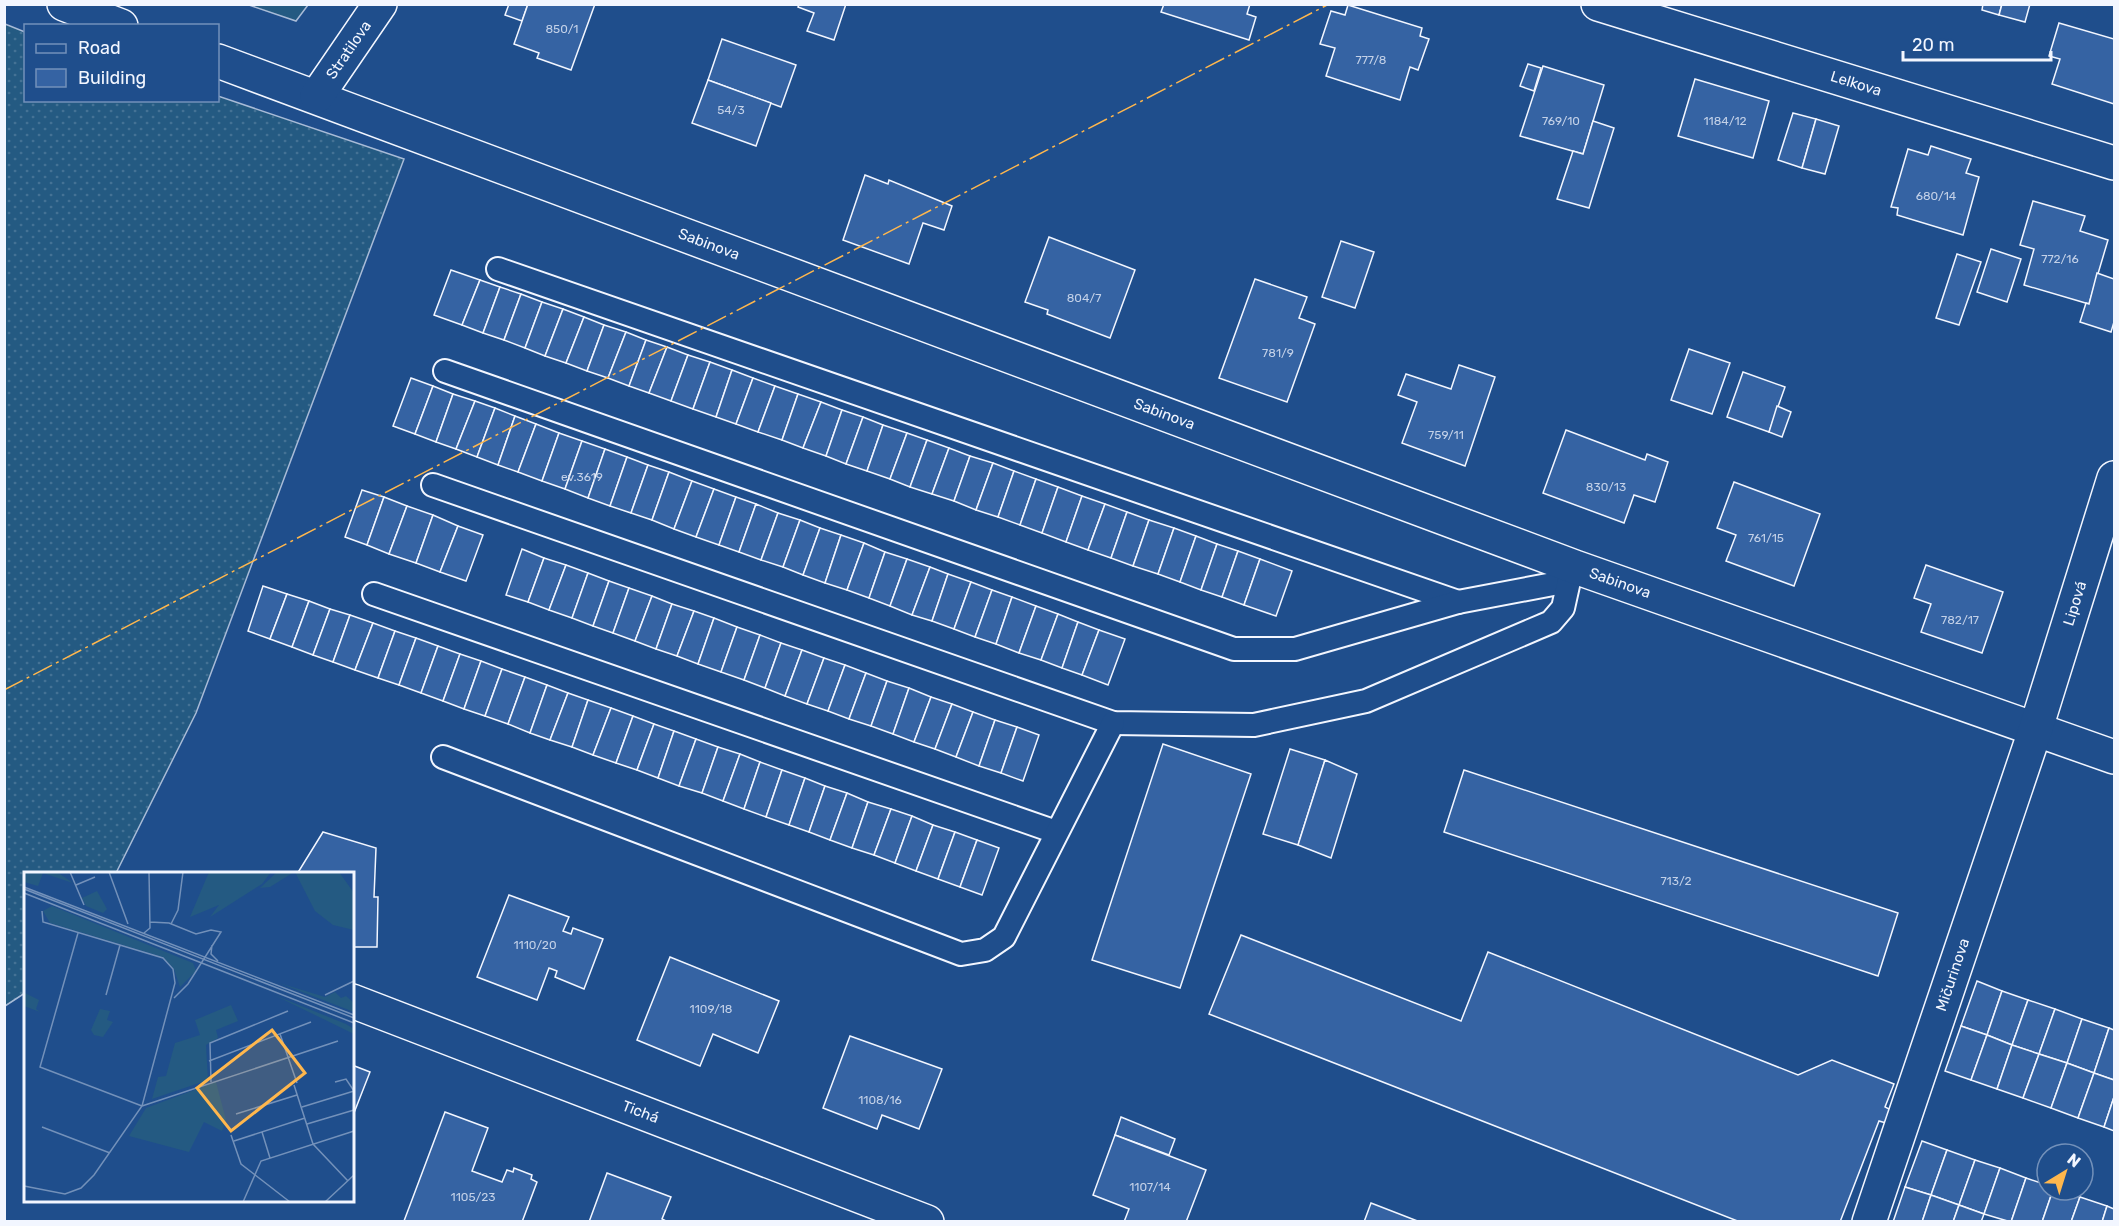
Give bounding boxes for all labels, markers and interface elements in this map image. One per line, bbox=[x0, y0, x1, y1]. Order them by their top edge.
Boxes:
street label: Stratilova bbox=[322, 17, 375, 82]
house number: 850/1 bbox=[545, 22, 579, 36]
legend bbox=[24, 24, 219, 102]
scale bar bbox=[1903, 24, 2052, 62]
text: 20 m bbox=[1912, 34, 1954, 56]
text: Road bbox=[78, 37, 121, 59]
house number: 777/8 bbox=[1356, 53, 1386, 67]
text: Building bbox=[78, 67, 146, 89]
street label: Lelkova bbox=[1828, 67, 1884, 100]
house number: 54/3 bbox=[717, 103, 745, 117]
house number: 769/10 bbox=[1542, 114, 1580, 128]
house number: 1184/12 bbox=[1703, 114, 1747, 128]
house number: 680/14 bbox=[1916, 189, 1957, 203]
street label: Sabinova bbox=[676, 224, 742, 264]
house number: 772/16 bbox=[2041, 252, 2079, 266]
house number: 804/7 bbox=[1067, 291, 1101, 305]
house number: 781/9 bbox=[1262, 346, 1294, 360]
street label: Sabinova bbox=[1131, 394, 1197, 433]
house number: 759/11 bbox=[1428, 428, 1464, 442]
house number: ev.3619 bbox=[561, 470, 603, 484]
house number: 830/13 bbox=[1586, 480, 1626, 494]
house number: 761/15 bbox=[1748, 531, 1784, 545]
street label: Sabinova bbox=[1587, 564, 1653, 602]
street label: Lipová bbox=[2059, 579, 2090, 628]
house number: 782/17 bbox=[1941, 613, 1979, 627]
inset map bbox=[24, 872, 354, 1202]
house number: 713/2 bbox=[1660, 874, 1692, 888]
street label: Mičurinova bbox=[1932, 936, 1973, 1014]
house number: 1110/20 bbox=[513, 938, 557, 952]
house number: 1109/18 bbox=[690, 1002, 732, 1016]
house number: 1108/16 bbox=[858, 1093, 902, 1107]
street label: Tichá bbox=[619, 1097, 661, 1127]
north arrow bbox=[2035, 1142, 2095, 1202]
text: N bbox=[2064, 1150, 2084, 1172]
house number: 1107/14 bbox=[1129, 1180, 1171, 1194]
house number: 1105/23 bbox=[451, 1190, 495, 1204]

